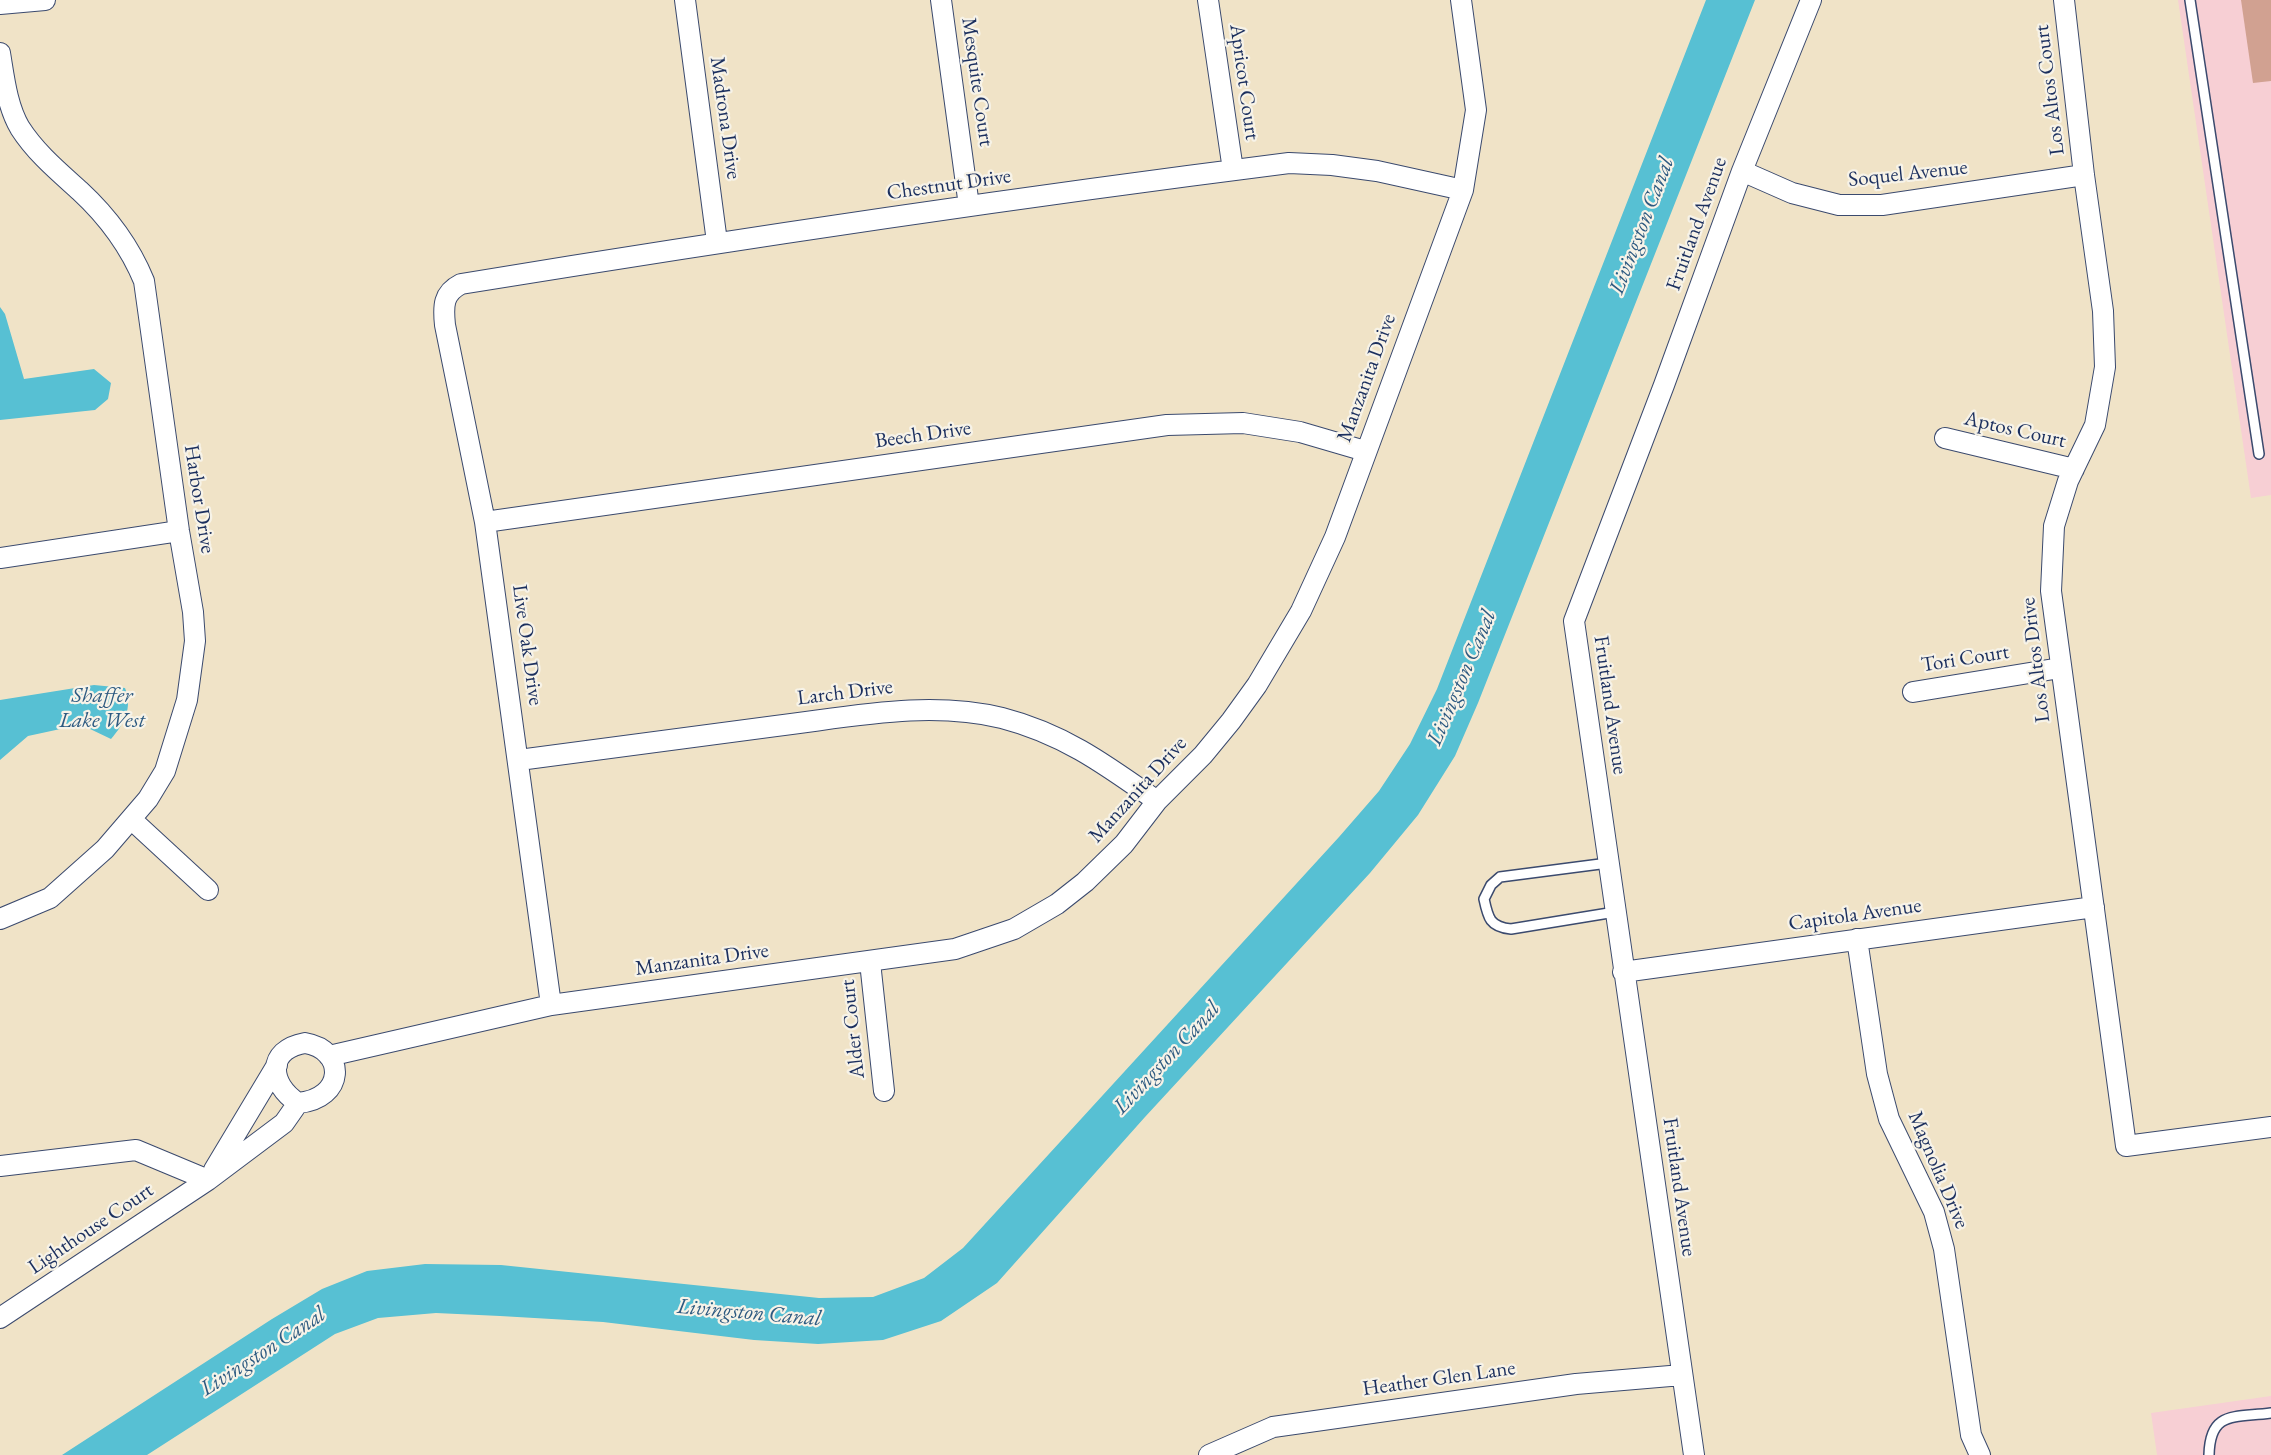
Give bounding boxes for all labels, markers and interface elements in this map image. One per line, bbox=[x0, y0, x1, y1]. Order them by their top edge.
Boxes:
street label: Mesquite Court bbox=[956, 16, 998, 148]
street label: Apricot Court bbox=[1223, 22, 1265, 142]
street label: Los Altos Court bbox=[2030, 23, 2070, 157]
street label: Madrona Drive bbox=[704, 55, 746, 181]
water label: Livingston Canal bbox=[1604, 154, 1680, 298]
street label: Fruitland Avenue bbox=[1661, 154, 1733, 294]
street label: Soquel Avenue bbox=[1847, 155, 1969, 193]
street label: Chestnut Drive bbox=[885, 164, 1013, 206]
street label: Manzanita Drive bbox=[1332, 310, 1402, 446]
street label: Aptos Court bbox=[1962, 406, 2068, 454]
street label: Beech Drive bbox=[873, 416, 973, 454]
street label: Harbor Drive bbox=[178, 443, 220, 555]
street label: Live Oak Drive bbox=[506, 583, 548, 707]
street label: Los Altos Drive bbox=[2016, 596, 2056, 724]
water label: Livingston Canal bbox=[1422, 606, 1502, 750]
street label: Fruitland Avenue bbox=[1588, 634, 1632, 776]
street label: Tori Court bbox=[1919, 640, 2011, 678]
street label: Larch Drive bbox=[796, 675, 894, 711]
water label: Shaffer Lake West bbox=[59, 683, 145, 734]
street label: Manzanita Drive bbox=[1084, 732, 1192, 848]
street label: Capitola Avenue bbox=[1787, 893, 1923, 937]
street label: Manzanita Drive bbox=[634, 938, 770, 982]
street label: Alder Court bbox=[835, 978, 871, 1080]
water label: Livingston Canal bbox=[1108, 996, 1226, 1120]
street label: Magnolia Drive bbox=[1902, 1108, 1974, 1232]
street label: Fruitland Avenue bbox=[1657, 1116, 1701, 1258]
street label: Lighthouse Court bbox=[24, 1178, 158, 1280]
water label: Livingston Canal bbox=[676, 1294, 822, 1332]
water label: Livingston Canal bbox=[195, 1302, 331, 1402]
street label: Heather Glen Lane bbox=[1361, 1356, 1517, 1402]

